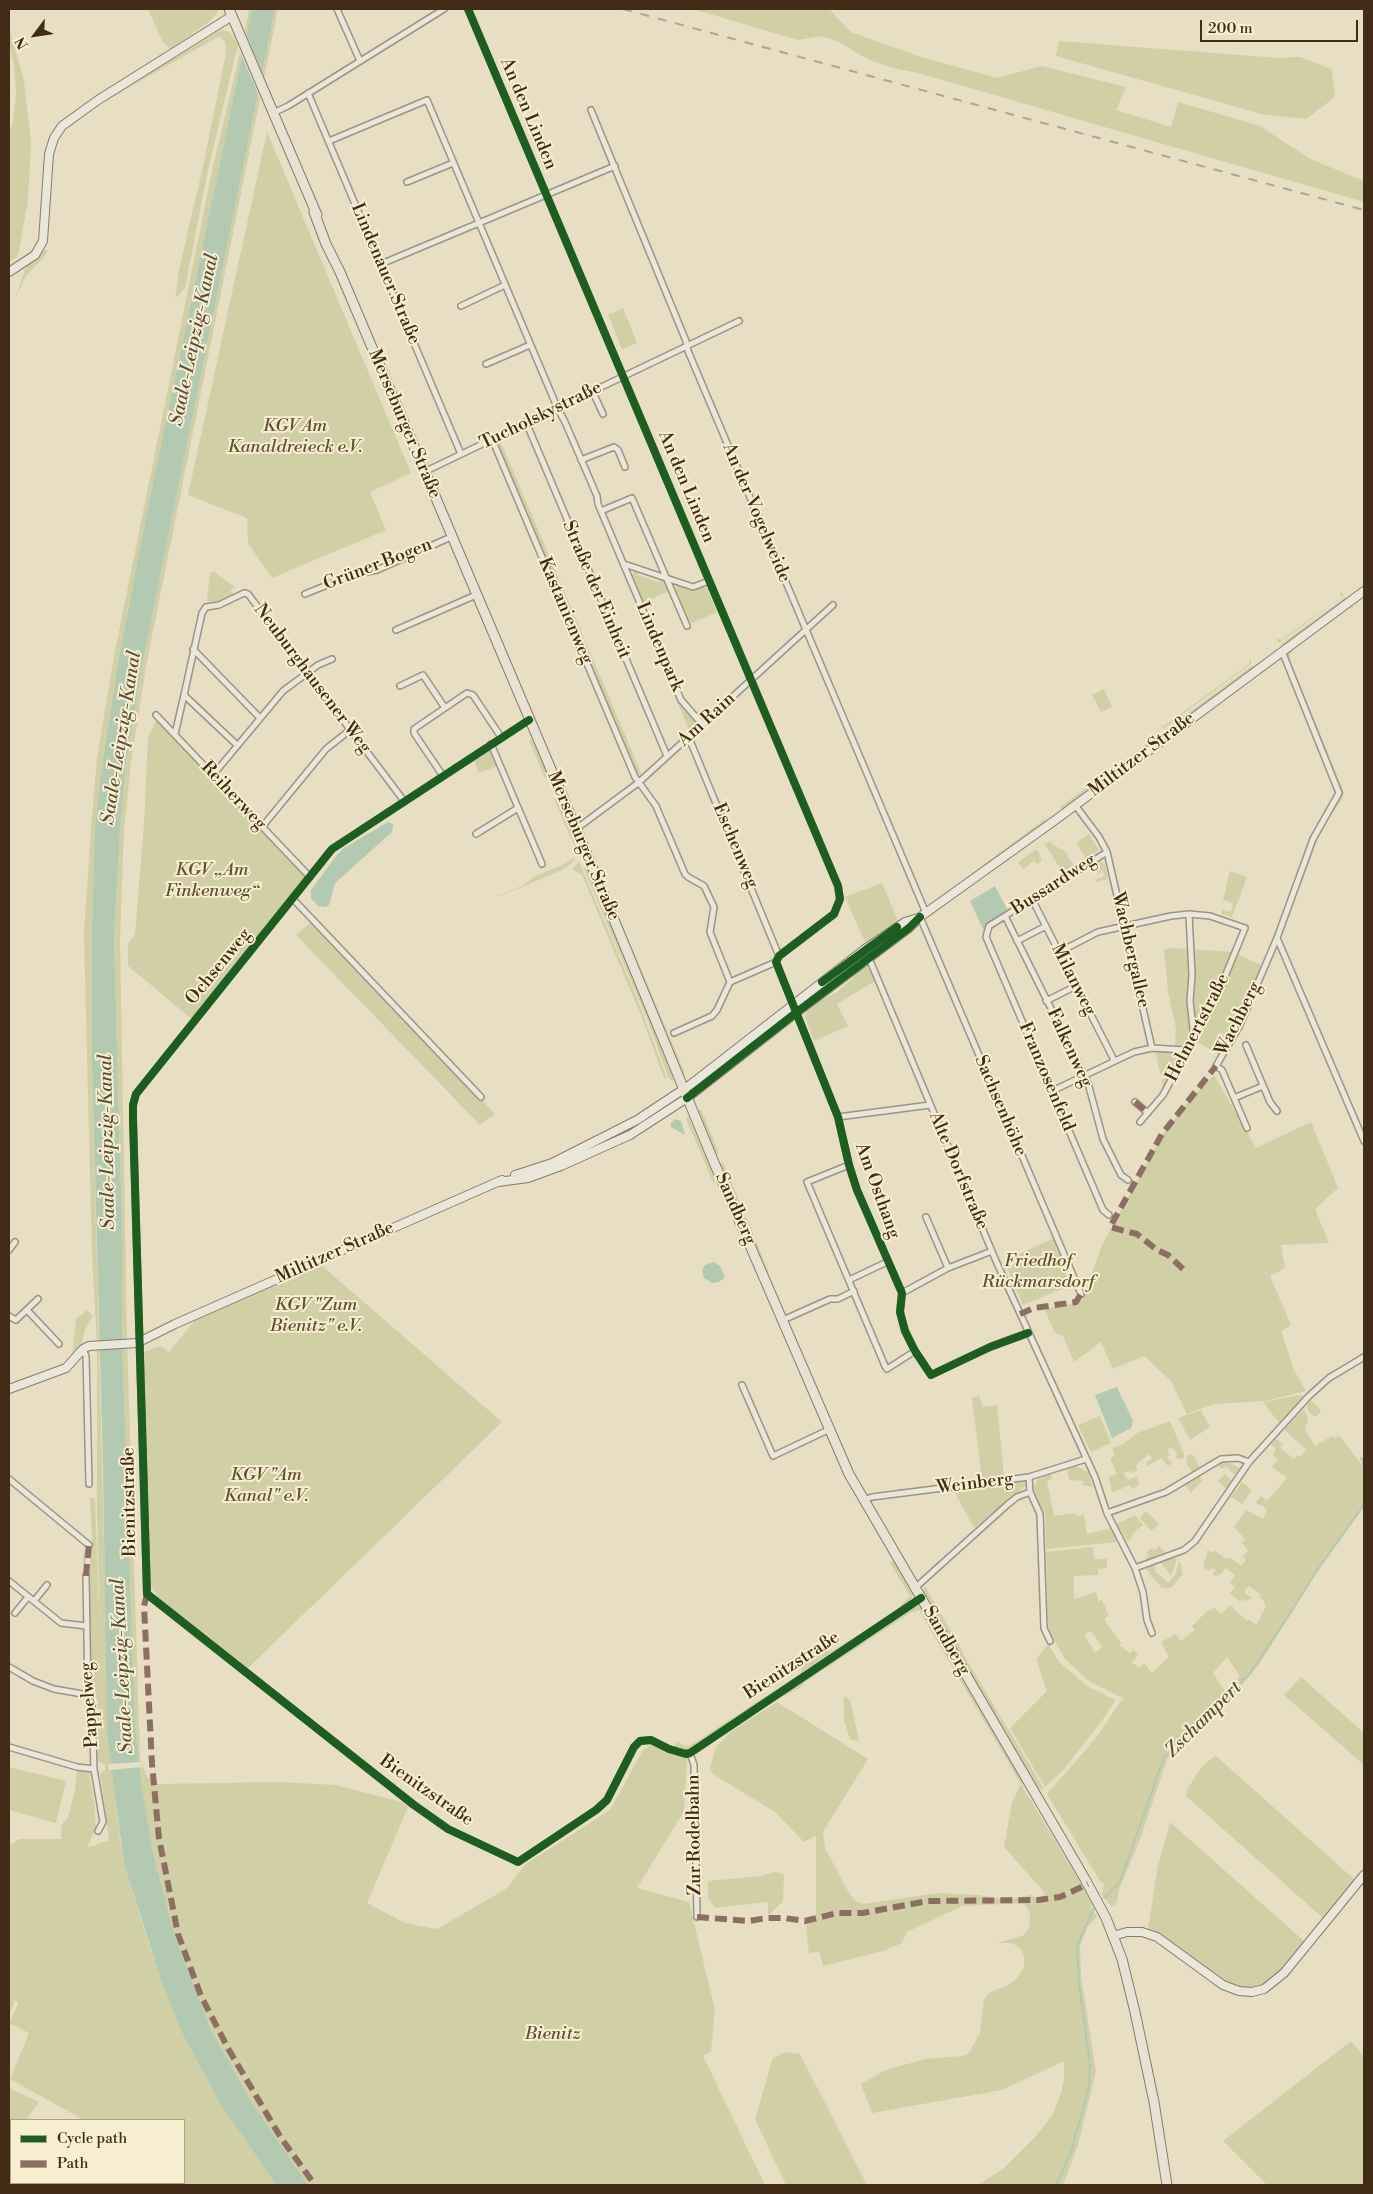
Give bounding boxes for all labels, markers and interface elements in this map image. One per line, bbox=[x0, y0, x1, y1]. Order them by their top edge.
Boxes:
north arrow bbox=[10, 10, 60, 60]
scale bar bbox=[1203, 10, 1360, 42]
text: 200 m bbox=[1208, 19, 1253, 38]
text: N bbox=[12, 33, 33, 52]
street label: An den Linden bbox=[495, 55, 561, 173]
street label: Lindenauer Straße bbox=[346, 200, 424, 348]
water label: Saale-Leipzig-Kanal bbox=[166, 252, 224, 428]
street label: Merseburger Straße bbox=[363, 346, 445, 502]
street label: Tucholskystraße bbox=[477, 377, 605, 455]
park label: KGV Am Kanaldreieck e.V. bbox=[228, 416, 362, 458]
street label: An den Linden bbox=[653, 428, 719, 546]
street label: An der Vogelweide bbox=[717, 440, 795, 586]
street label: Straße der Einheit bbox=[557, 518, 635, 662]
street label: Grüner Bogen bbox=[321, 534, 435, 596]
street label: Kastanienweg bbox=[533, 554, 597, 668]
street label: Lindenpark bbox=[630, 599, 688, 695]
street label: Neuburghausener Weg bbox=[249, 600, 375, 758]
water label: Saale-Leipzig-Kanal bbox=[97, 650, 147, 826]
street label: Am Rain bbox=[674, 688, 740, 752]
street label: Miltitzer Straße bbox=[1085, 708, 1199, 802]
street label: Reiherweg bbox=[196, 757, 270, 835]
street label: Merseburger Straße bbox=[542, 768, 624, 924]
street label: Eschenweg bbox=[707, 800, 763, 892]
street label: Bussardweg bbox=[1008, 850, 1100, 920]
park label: KGV „Am Finkenweg“ bbox=[165, 860, 259, 902]
street label: Wachbergallee bbox=[1106, 890, 1154, 1010]
street label: Ochsenweg bbox=[182, 924, 256, 1010]
street label: Milanweg bbox=[1046, 940, 1100, 1020]
street label: Helmertstraße bbox=[1161, 970, 1235, 1086]
street label: Wachberg bbox=[1211, 978, 1267, 1060]
street label: Falkenweg bbox=[1041, 1005, 1097, 1091]
street label: Franzosenfeld bbox=[1013, 1019, 1079, 1135]
street label: Sachsenhöhe bbox=[969, 1052, 1031, 1160]
water label: Saale-Leipzig-Kanal bbox=[95, 1054, 121, 1230]
street label: Alte Dorfstraße bbox=[923, 1109, 993, 1233]
street label: Am Osthang bbox=[850, 1140, 904, 1242]
street label: Sandberg bbox=[710, 1170, 760, 1248]
street label: Miltitzer Straße bbox=[272, 1217, 398, 1289]
park label: Friedhof Rückmarsdorf bbox=[982, 1251, 1094, 1294]
park label: KGV "Zum Bienitz" e.V. bbox=[270, 1295, 362, 1338]
street label: Bienitzstraße bbox=[118, 1447, 142, 1557]
park label: KGV "Am Kanal" e.V. bbox=[224, 1465, 308, 1508]
street label: Weinberg bbox=[935, 1469, 1015, 1499]
water label: Saale-Leipzig-Kanal bbox=[107, 1578, 139, 1754]
street label: Sandberg bbox=[917, 1602, 975, 1680]
street label: Bienitzstraße bbox=[740, 1627, 844, 1705]
street label: Pappelweg bbox=[76, 1661, 104, 1749]
water label: Zschampert bbox=[1161, 1677, 1247, 1763]
street label: Bienitzstraße bbox=[375, 1751, 477, 1831]
street label: Zur Rodelbahn bbox=[683, 1774, 707, 1896]
park label: Bienitz bbox=[525, 2024, 581, 2046]
legend bbox=[10, 2119, 185, 2184]
text: Cycle path bbox=[57, 2129, 127, 2148]
text: Path bbox=[57, 2154, 89, 2173]

